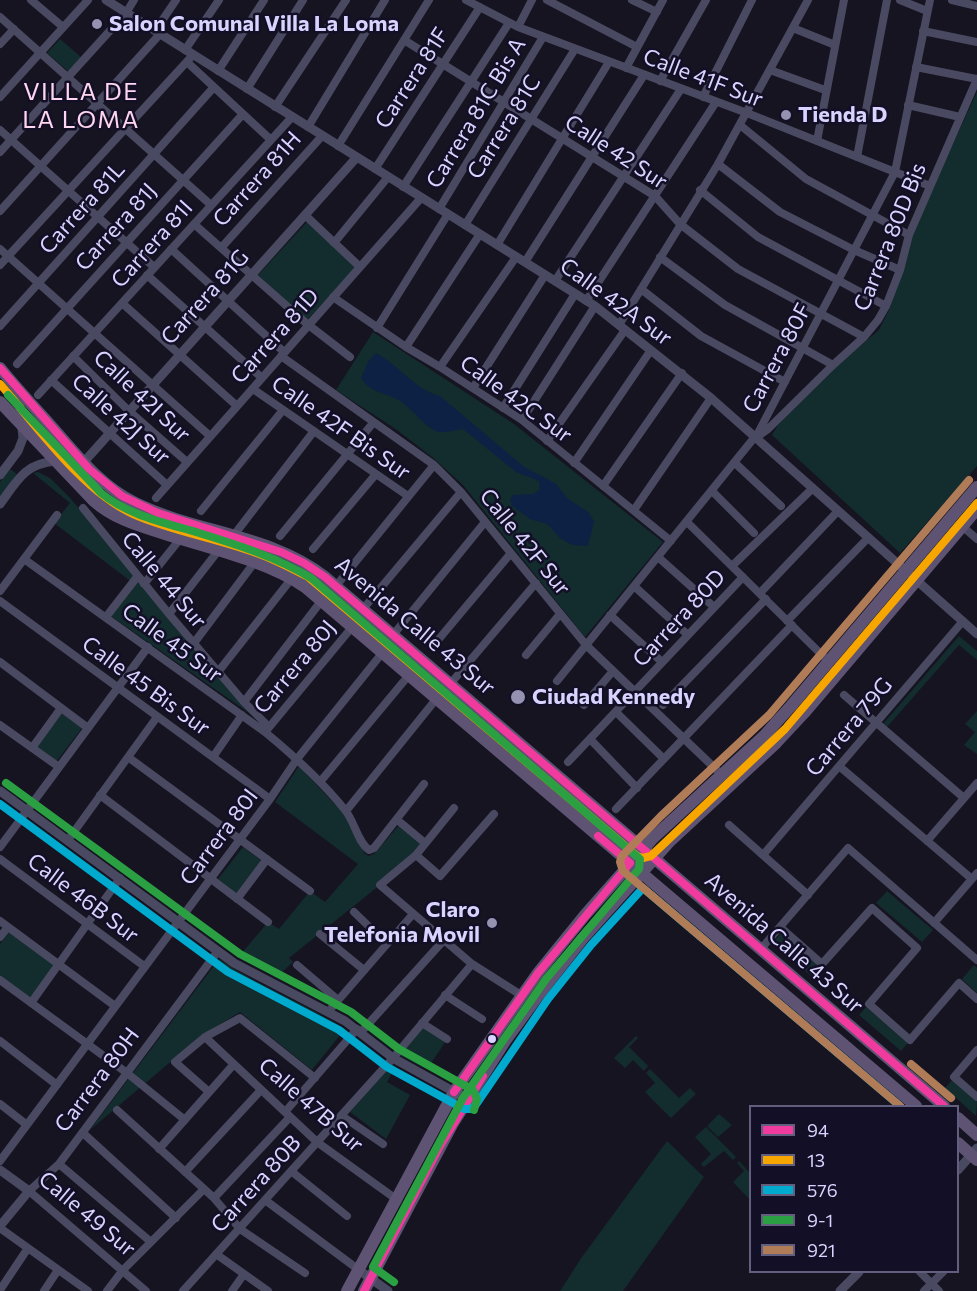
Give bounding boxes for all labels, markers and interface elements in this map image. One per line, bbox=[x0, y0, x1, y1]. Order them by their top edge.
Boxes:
place label: Salon Comunal Villa La Loma bbox=[109, 11, 399, 37]
marker: Salon Comunal Villa La Loma bbox=[90, 17, 104, 31]
street label: Carrera 81F bbox=[370, 23, 454, 133]
street label: Carrera 81C Bis A bbox=[421, 33, 531, 193]
street label: Calle 41F Sur bbox=[639, 43, 767, 113]
street label: Carrera 81C bbox=[462, 70, 546, 184]
district label: VILLA DE LA LOMA bbox=[22, 78, 140, 134]
place label: Tienda D bbox=[798, 102, 887, 128]
marker: Tienda D bbox=[779, 108, 793, 122]
street label: Calle 42 Sur bbox=[560, 109, 672, 195]
street label: Carrera 81H bbox=[207, 126, 307, 232]
street label: Carrera 81L bbox=[34, 156, 130, 260]
street label: Carrera 80D Bis bbox=[848, 159, 932, 315]
street label: Carrera 81J bbox=[70, 178, 162, 276]
street label: Carrera 81I bbox=[106, 195, 198, 293]
street label: Carrera 81G bbox=[156, 244, 254, 350]
street label: Calle 42A Sur bbox=[555, 253, 677, 351]
street label: Carrera 81D bbox=[226, 283, 324, 389]
street label: Carrera 80F bbox=[737, 299, 817, 417]
street label: Calle 42I Sur bbox=[88, 344, 196, 448]
street label: Calle 42C Sur bbox=[455, 350, 577, 448]
street label: Calle 42J Sur bbox=[66, 368, 176, 470]
street label: Calle 42F Bis Sur bbox=[266, 370, 416, 486]
street label: Calle 42F Sur bbox=[474, 483, 576, 601]
street label: Calle 44 Sur bbox=[116, 526, 212, 634]
street label: Avenida Calle 43 Sur bbox=[330, 551, 500, 701]
street label: Carrera 80D bbox=[627, 564, 731, 672]
street label: Calle 45 Sur bbox=[117, 598, 227, 688]
street label: Carrera 80J bbox=[248, 615, 342, 719]
street label: Calle 45 Bis Sur bbox=[77, 631, 215, 741]
street label: Carrera 79G bbox=[800, 672, 898, 782]
place label: Ciudad Kennedy bbox=[532, 684, 695, 710]
marker: Ciudad Kennedy bbox=[509, 688, 527, 706]
street label: Carrera 80I bbox=[174, 784, 264, 890]
street label: Calle 46B Sur bbox=[22, 848, 144, 948]
street label: Avenida Calle 43 Sur bbox=[699, 867, 869, 1019]
place label: Claro Telefonia Movil bbox=[324, 897, 480, 948]
marker: Claro Telefonia Movil bbox=[485, 916, 499, 930]
street label: Carrera 80H bbox=[49, 1023, 145, 1137]
unlabelled marker bbox=[486, 1033, 498, 1045]
street label: Calle 47B Sur bbox=[253, 1052, 369, 1158]
legend bbox=[749, 1105, 959, 1273]
text: 94 bbox=[807, 1119, 829, 1141]
street label: Carrera 80B bbox=[206, 1130, 306, 1238]
text: 13 bbox=[807, 1149, 825, 1171]
street label: Calle 49 Sur bbox=[33, 1166, 141, 1262]
text: 576 bbox=[807, 1179, 838, 1201]
text: 9-1 bbox=[807, 1209, 833, 1231]
text: 921 bbox=[807, 1239, 836, 1261]

